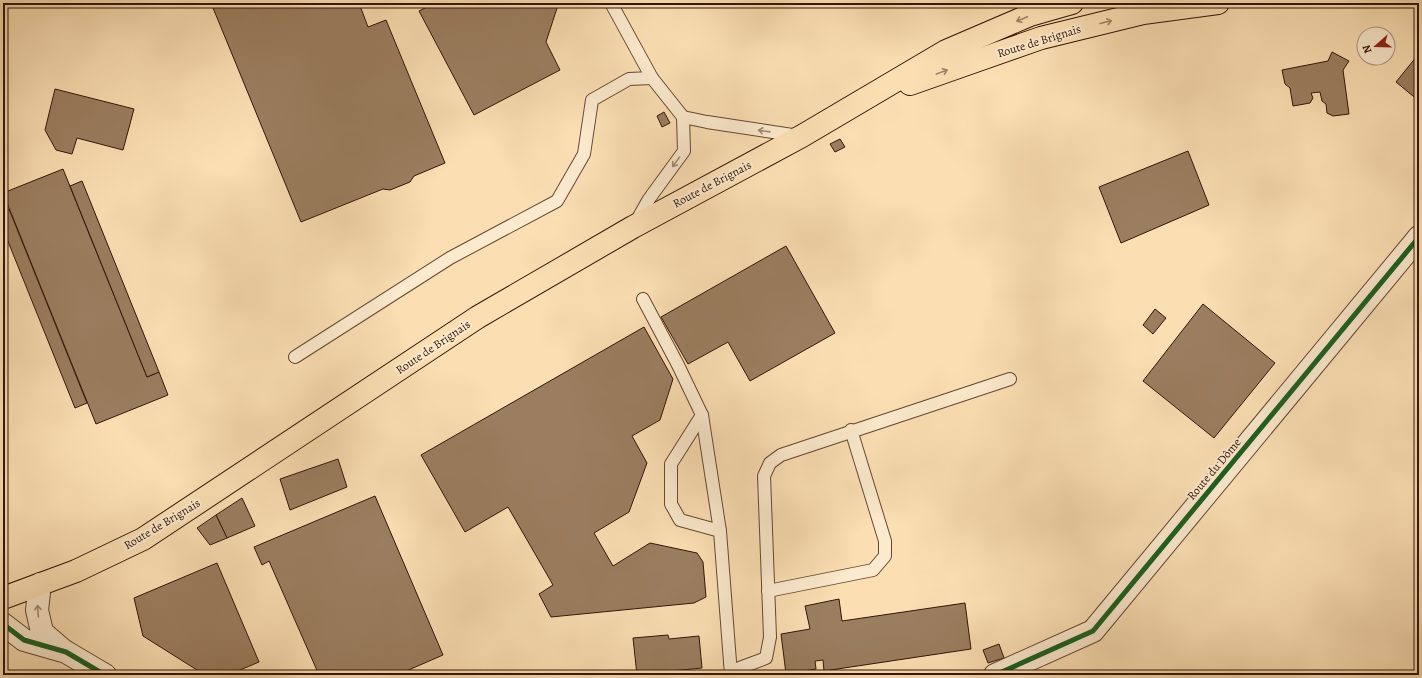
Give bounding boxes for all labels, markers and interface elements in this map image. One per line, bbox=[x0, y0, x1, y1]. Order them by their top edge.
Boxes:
one-way arrow bbox=[1016, 16, 1028, 23]
one-way arrow bbox=[1100, 17, 1113, 25]
street label: Route de Brignais bbox=[995, 21, 1083, 61]
north arrow bbox=[1356, 26, 1396, 66]
text: N bbox=[1359, 43, 1375, 56]
one-way arrow bbox=[936, 68, 949, 75]
one-way arrow bbox=[757, 127, 770, 135]
street label: Route de Brignais bbox=[670, 156, 754, 211]
one-way arrow bbox=[672, 157, 680, 168]
street label: Route de Brignais bbox=[393, 316, 474, 378]
street label: Route du Dôme bbox=[1183, 435, 1245, 503]
street label: Route de Brignais bbox=[121, 495, 203, 553]
one-way arrow bbox=[35, 604, 42, 617]

